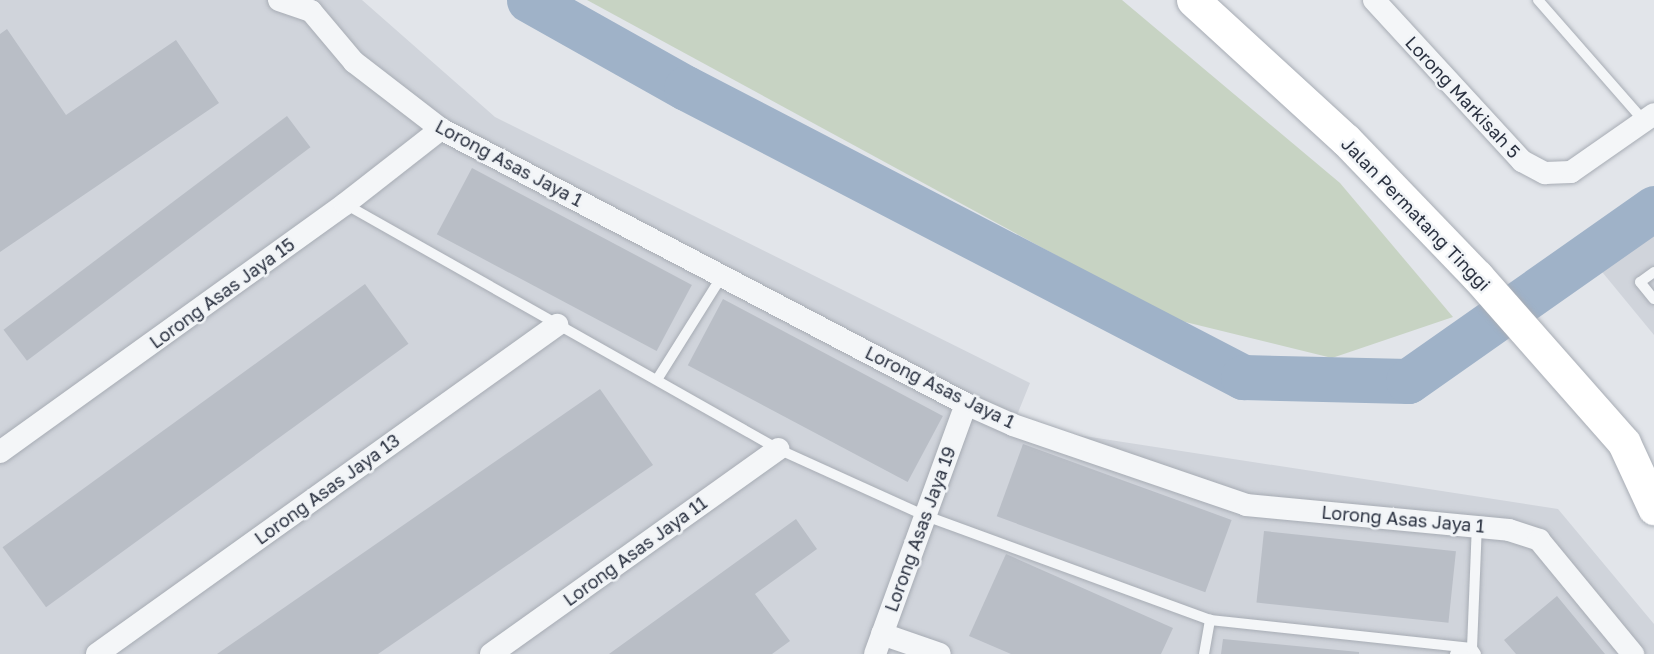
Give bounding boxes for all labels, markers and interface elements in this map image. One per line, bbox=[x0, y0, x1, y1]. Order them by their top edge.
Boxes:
street label: Lorong Markisah 5 bbox=[1401, 32, 1525, 162]
street label: Lorong Asas Jaya 1 bbox=[432, 115, 586, 211]
street label: Jalan Permatang Tinggi bbox=[1337, 133, 1495, 295]
street label: Lorong Asas Jaya 15 bbox=[145, 233, 299, 353]
street label: Lorong Asas Jaya 1 bbox=[862, 341, 1018, 433]
street label: Lorong Asas Jaya 13 bbox=[250, 429, 404, 549]
street label: Lorong Asas Jaya 19 bbox=[880, 443, 960, 615]
street label: Lorong Asas Jaya 11 bbox=[559, 492, 711, 610]
street label: Lorong Asas Jaya 1 bbox=[1321, 501, 1485, 537]

